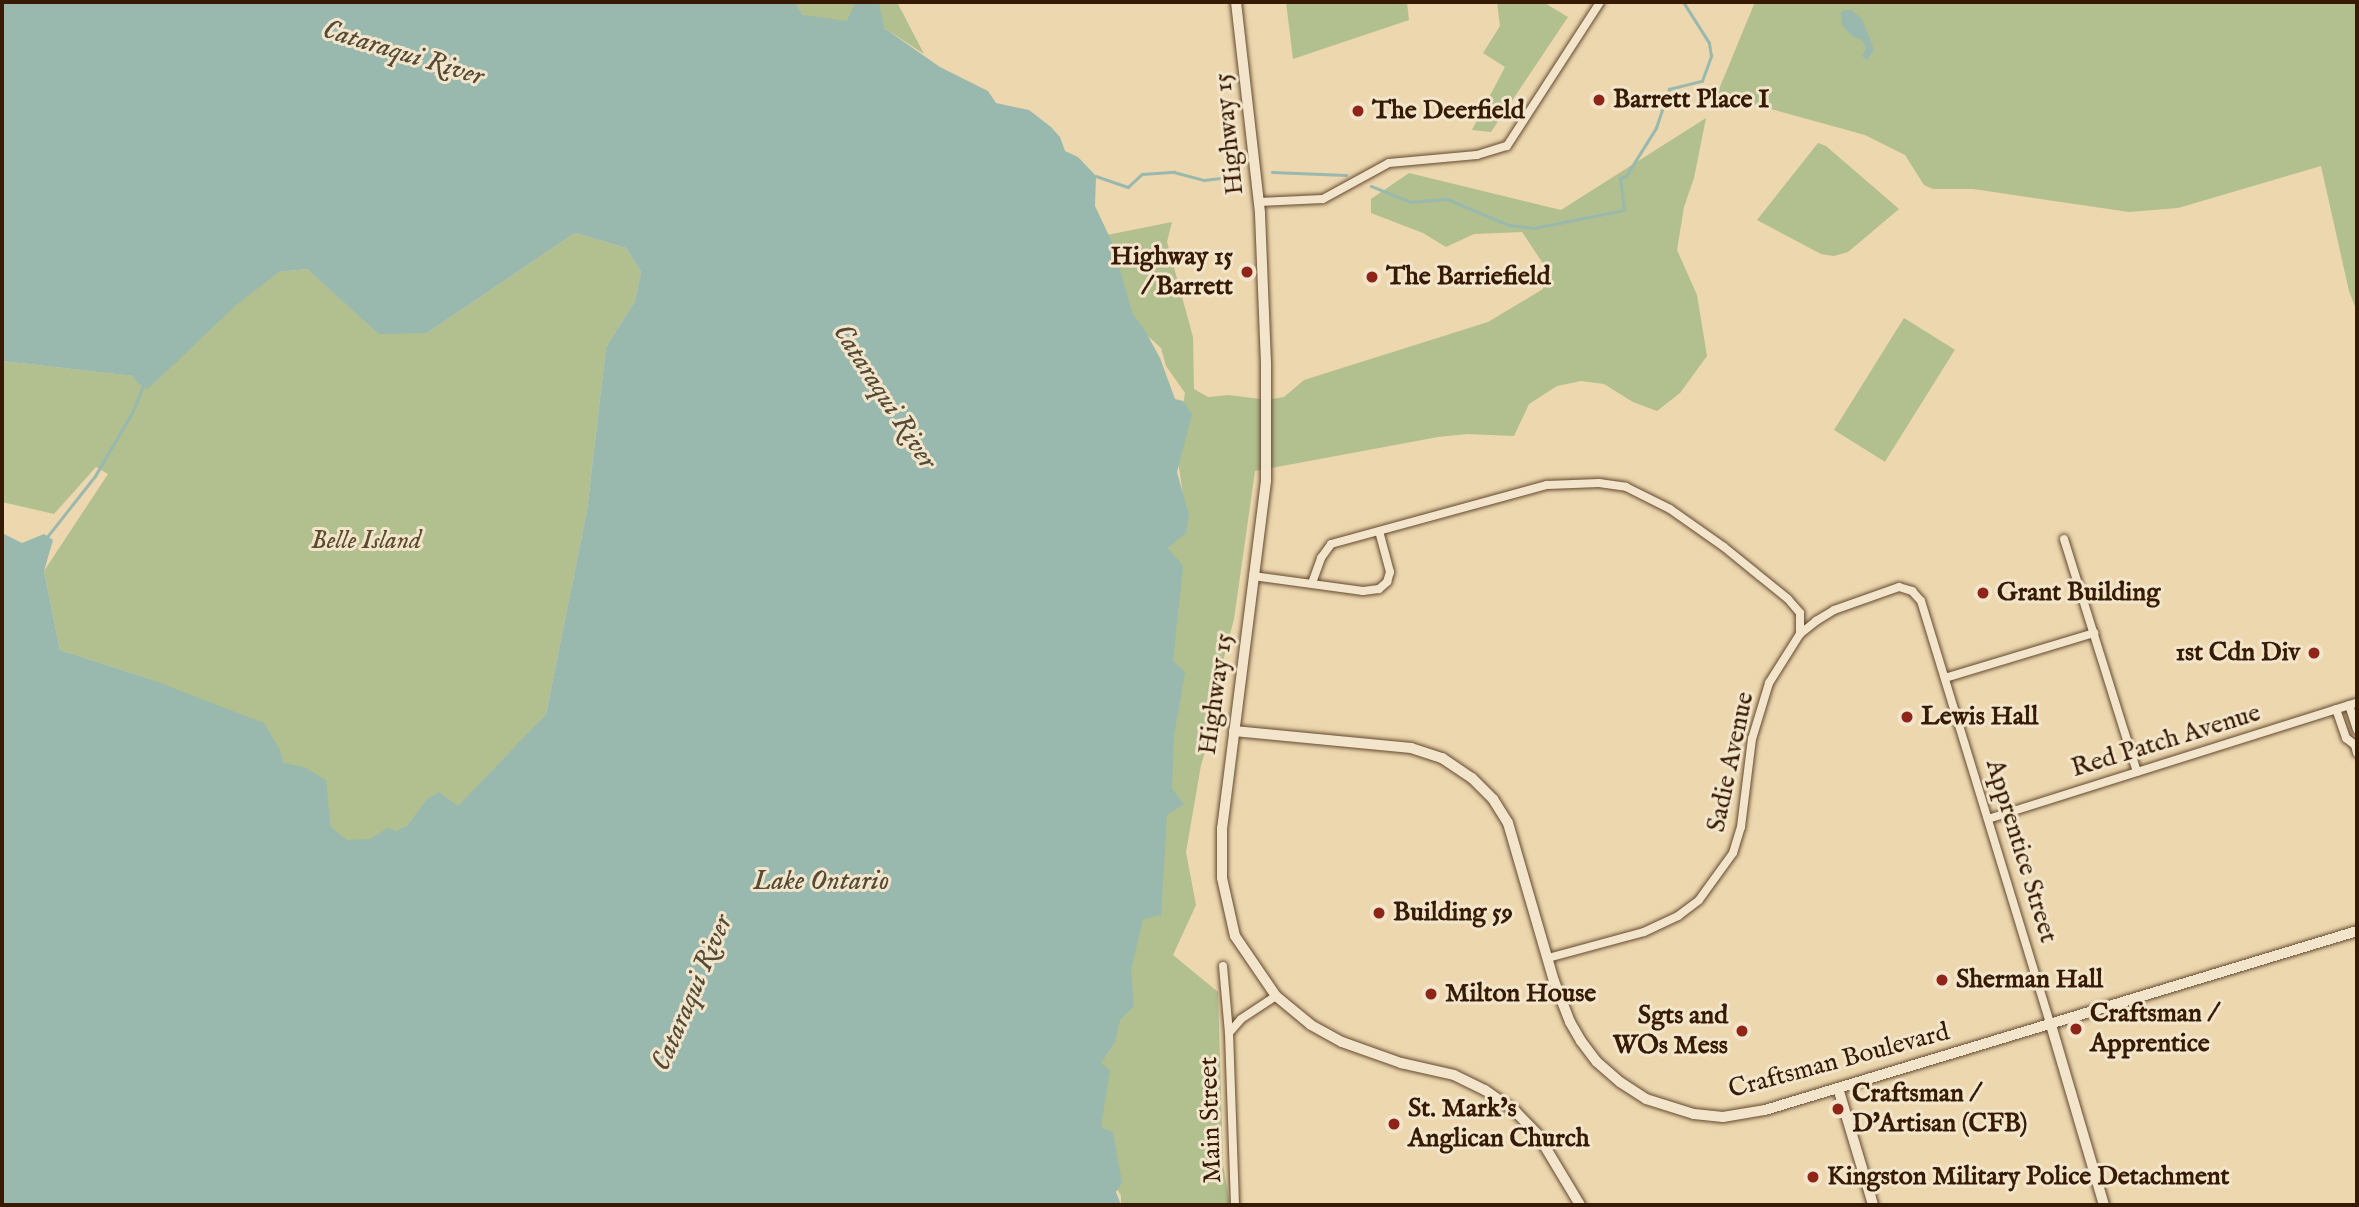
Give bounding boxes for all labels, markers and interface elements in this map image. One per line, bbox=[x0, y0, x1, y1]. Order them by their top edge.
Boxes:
water label: Cataraqui River bbox=[319, 14, 487, 94]
street label: Highway 15 bbox=[1207, 71, 1251, 197]
place label: Barrett Place I bbox=[1613, 84, 1769, 116]
marker: Barrett Place I bbox=[1591, 92, 1607, 108]
place label: The Deerfield bbox=[1372, 95, 1525, 127]
marker: The Deerfield bbox=[1350, 103, 1366, 119]
place label: Highway 15 / Barrett bbox=[1111, 241, 1233, 302]
place label: The Barriefield bbox=[1386, 261, 1551, 293]
marker: Highway 15 / Barrett bbox=[1239, 264, 1255, 280]
marker: The Barriefield bbox=[1364, 269, 1380, 285]
water label: Cataraqui River bbox=[825, 318, 943, 476]
park label: Belle Island bbox=[311, 525, 421, 557]
place label: Grant Building bbox=[1997, 577, 2160, 609]
marker: Grant Building bbox=[1975, 585, 1991, 601]
street label: Highway 15 bbox=[1192, 631, 1240, 757]
place label: 1st Cdn Div bbox=[2175, 637, 2300, 669]
marker: 1st Cdn Div bbox=[2306, 645, 2322, 661]
street label: Sadie Avenue bbox=[1701, 689, 1761, 835]
street label: Red Patch Avenue bbox=[2068, 697, 2264, 785]
place label: Lewis Hall bbox=[1921, 701, 2038, 733]
marker: Lewis Hall bbox=[1899, 709, 1915, 725]
street label: Apprentice Street bbox=[1978, 756, 2064, 946]
water label: Lake Ontario bbox=[753, 865, 889, 899]
place label: Building 59 bbox=[1393, 897, 1513, 929]
marker: Building 59 bbox=[1371, 905, 1387, 921]
water label: Cataraqui River bbox=[645, 910, 741, 1076]
place label: Sherman Hall bbox=[1956, 964, 2103, 996]
marker: Sherman Hall bbox=[1934, 972, 1950, 988]
place label: Milton House bbox=[1445, 978, 1596, 1010]
marker: Milton House bbox=[1423, 986, 1439, 1002]
place label: Craftsman / Apprentice bbox=[2090, 998, 2216, 1060]
place label: Sgts and WOs Mess bbox=[1613, 1000, 1728, 1062]
street label: Craftsman Boulevard bbox=[1725, 1017, 1953, 1105]
marker: Craftsman / Apprentice bbox=[2068, 1021, 2084, 1037]
marker: Sgts and WOs Mess bbox=[1734, 1023, 1750, 1039]
street label: Main Street bbox=[1193, 1056, 1229, 1184]
place label: Craftsman / D'Artisan (CFB) bbox=[1852, 1078, 2027, 1140]
place label: St. Mark's Anglican Church bbox=[1408, 1093, 1590, 1154]
marker: Craftsman / D'Artisan (CFB) bbox=[1830, 1101, 1846, 1117]
marker: St. Mark's Anglican Church bbox=[1386, 1116, 1402, 1132]
place label: Kingston Military Police Detachment bbox=[1827, 1161, 2230, 1193]
marker: Kingston Military Police Detachment bbox=[1805, 1169, 1821, 1185]

